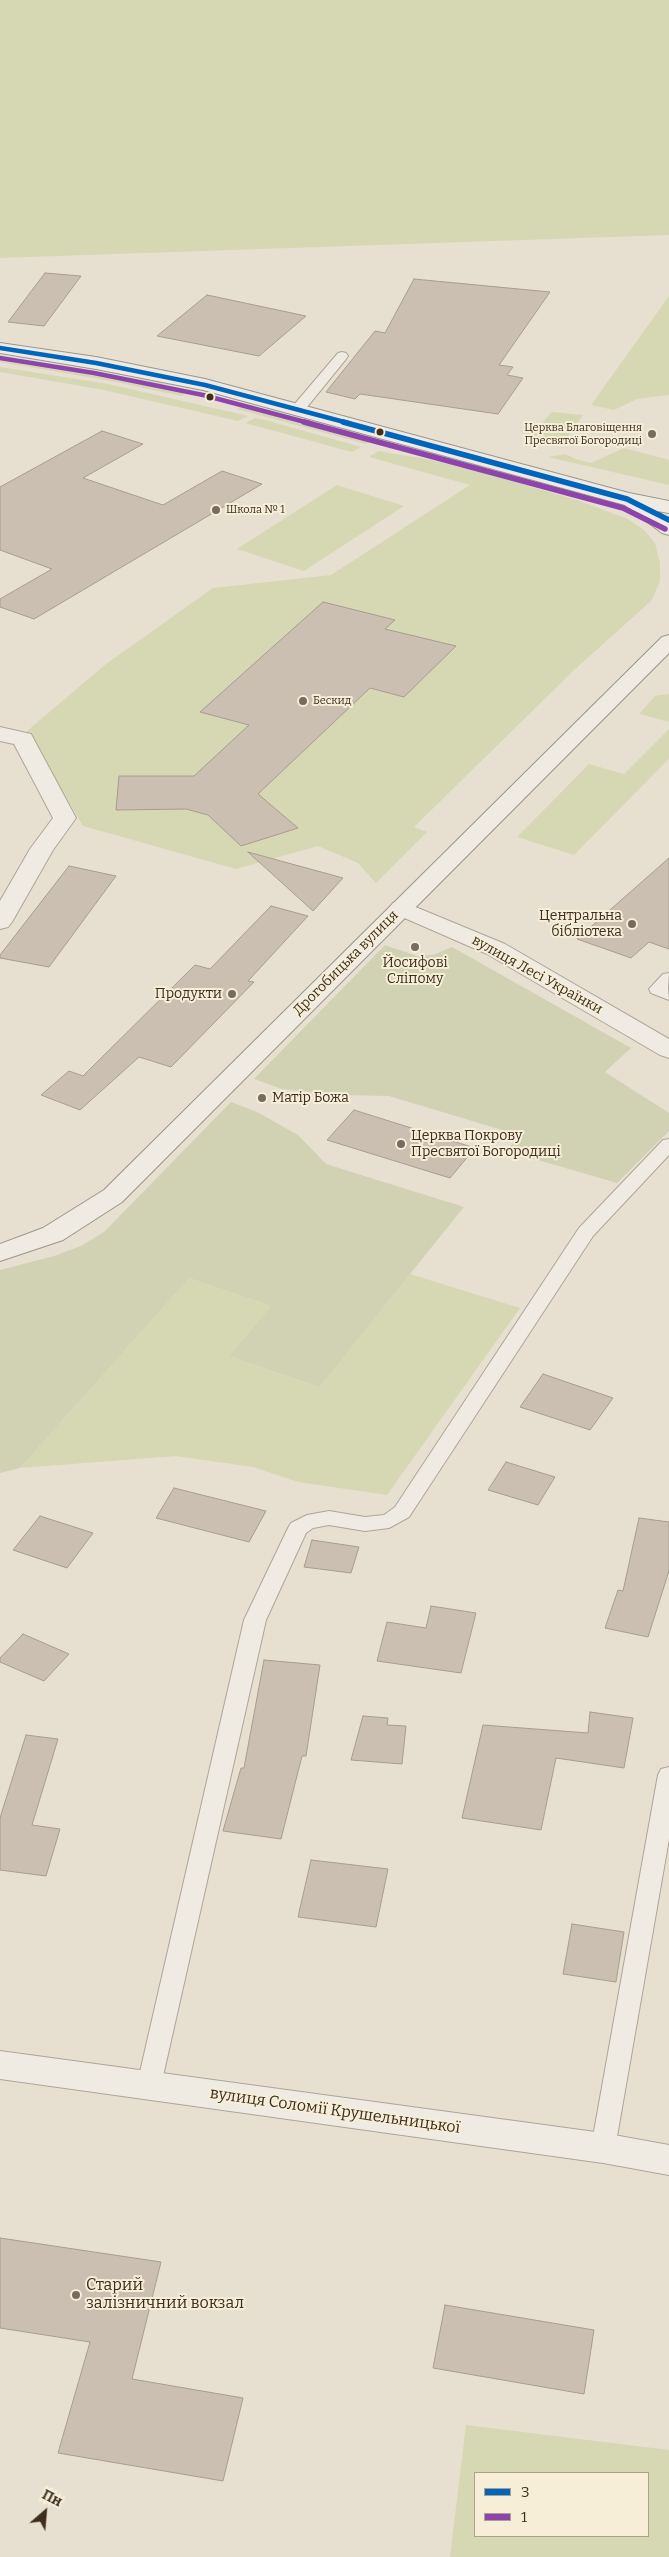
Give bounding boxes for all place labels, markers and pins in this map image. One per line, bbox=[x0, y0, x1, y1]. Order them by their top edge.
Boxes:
unlabelled marker bbox=[205, 392, 215, 402]
place label: Церква Благовіщення Пресвятої Богородиці bbox=[524, 421, 642, 447]
unlabelled marker bbox=[375, 427, 385, 437]
marker: Церква Благовіщення Пресвятої Богородиці bbox=[646, 428, 658, 440]
place label: Школа № 1 bbox=[226, 503, 285, 517]
marker: Школа № 1 bbox=[210, 504, 222, 516]
place label: Бескид bbox=[313, 694, 351, 708]
marker: Бескид bbox=[297, 695, 309, 707]
place label: Центральна бібліотека bbox=[539, 908, 622, 940]
marker: Центральна бібліотека bbox=[626, 918, 638, 930]
marker: Йосифові Сліпому bbox=[409, 941, 421, 953]
place label: Йосифові Сліпому bbox=[382, 955, 448, 988]
place label: Продукти bbox=[155, 986, 222, 1002]
marker: Продукти bbox=[226, 988, 238, 1000]
place label: Матір Божа bbox=[272, 1090, 349, 1106]
marker: Матір Божа bbox=[256, 1092, 268, 1104]
place label: Церква Покрову Пресвятої Богородиці bbox=[411, 1128, 561, 1160]
marker: Церква Покрову Пресвятої Богородиці bbox=[395, 1138, 407, 1150]
place label: Старий залізничний вокзал bbox=[86, 2276, 244, 2314]
marker: Старий залізничний вокзал bbox=[70, 2289, 82, 2301]

